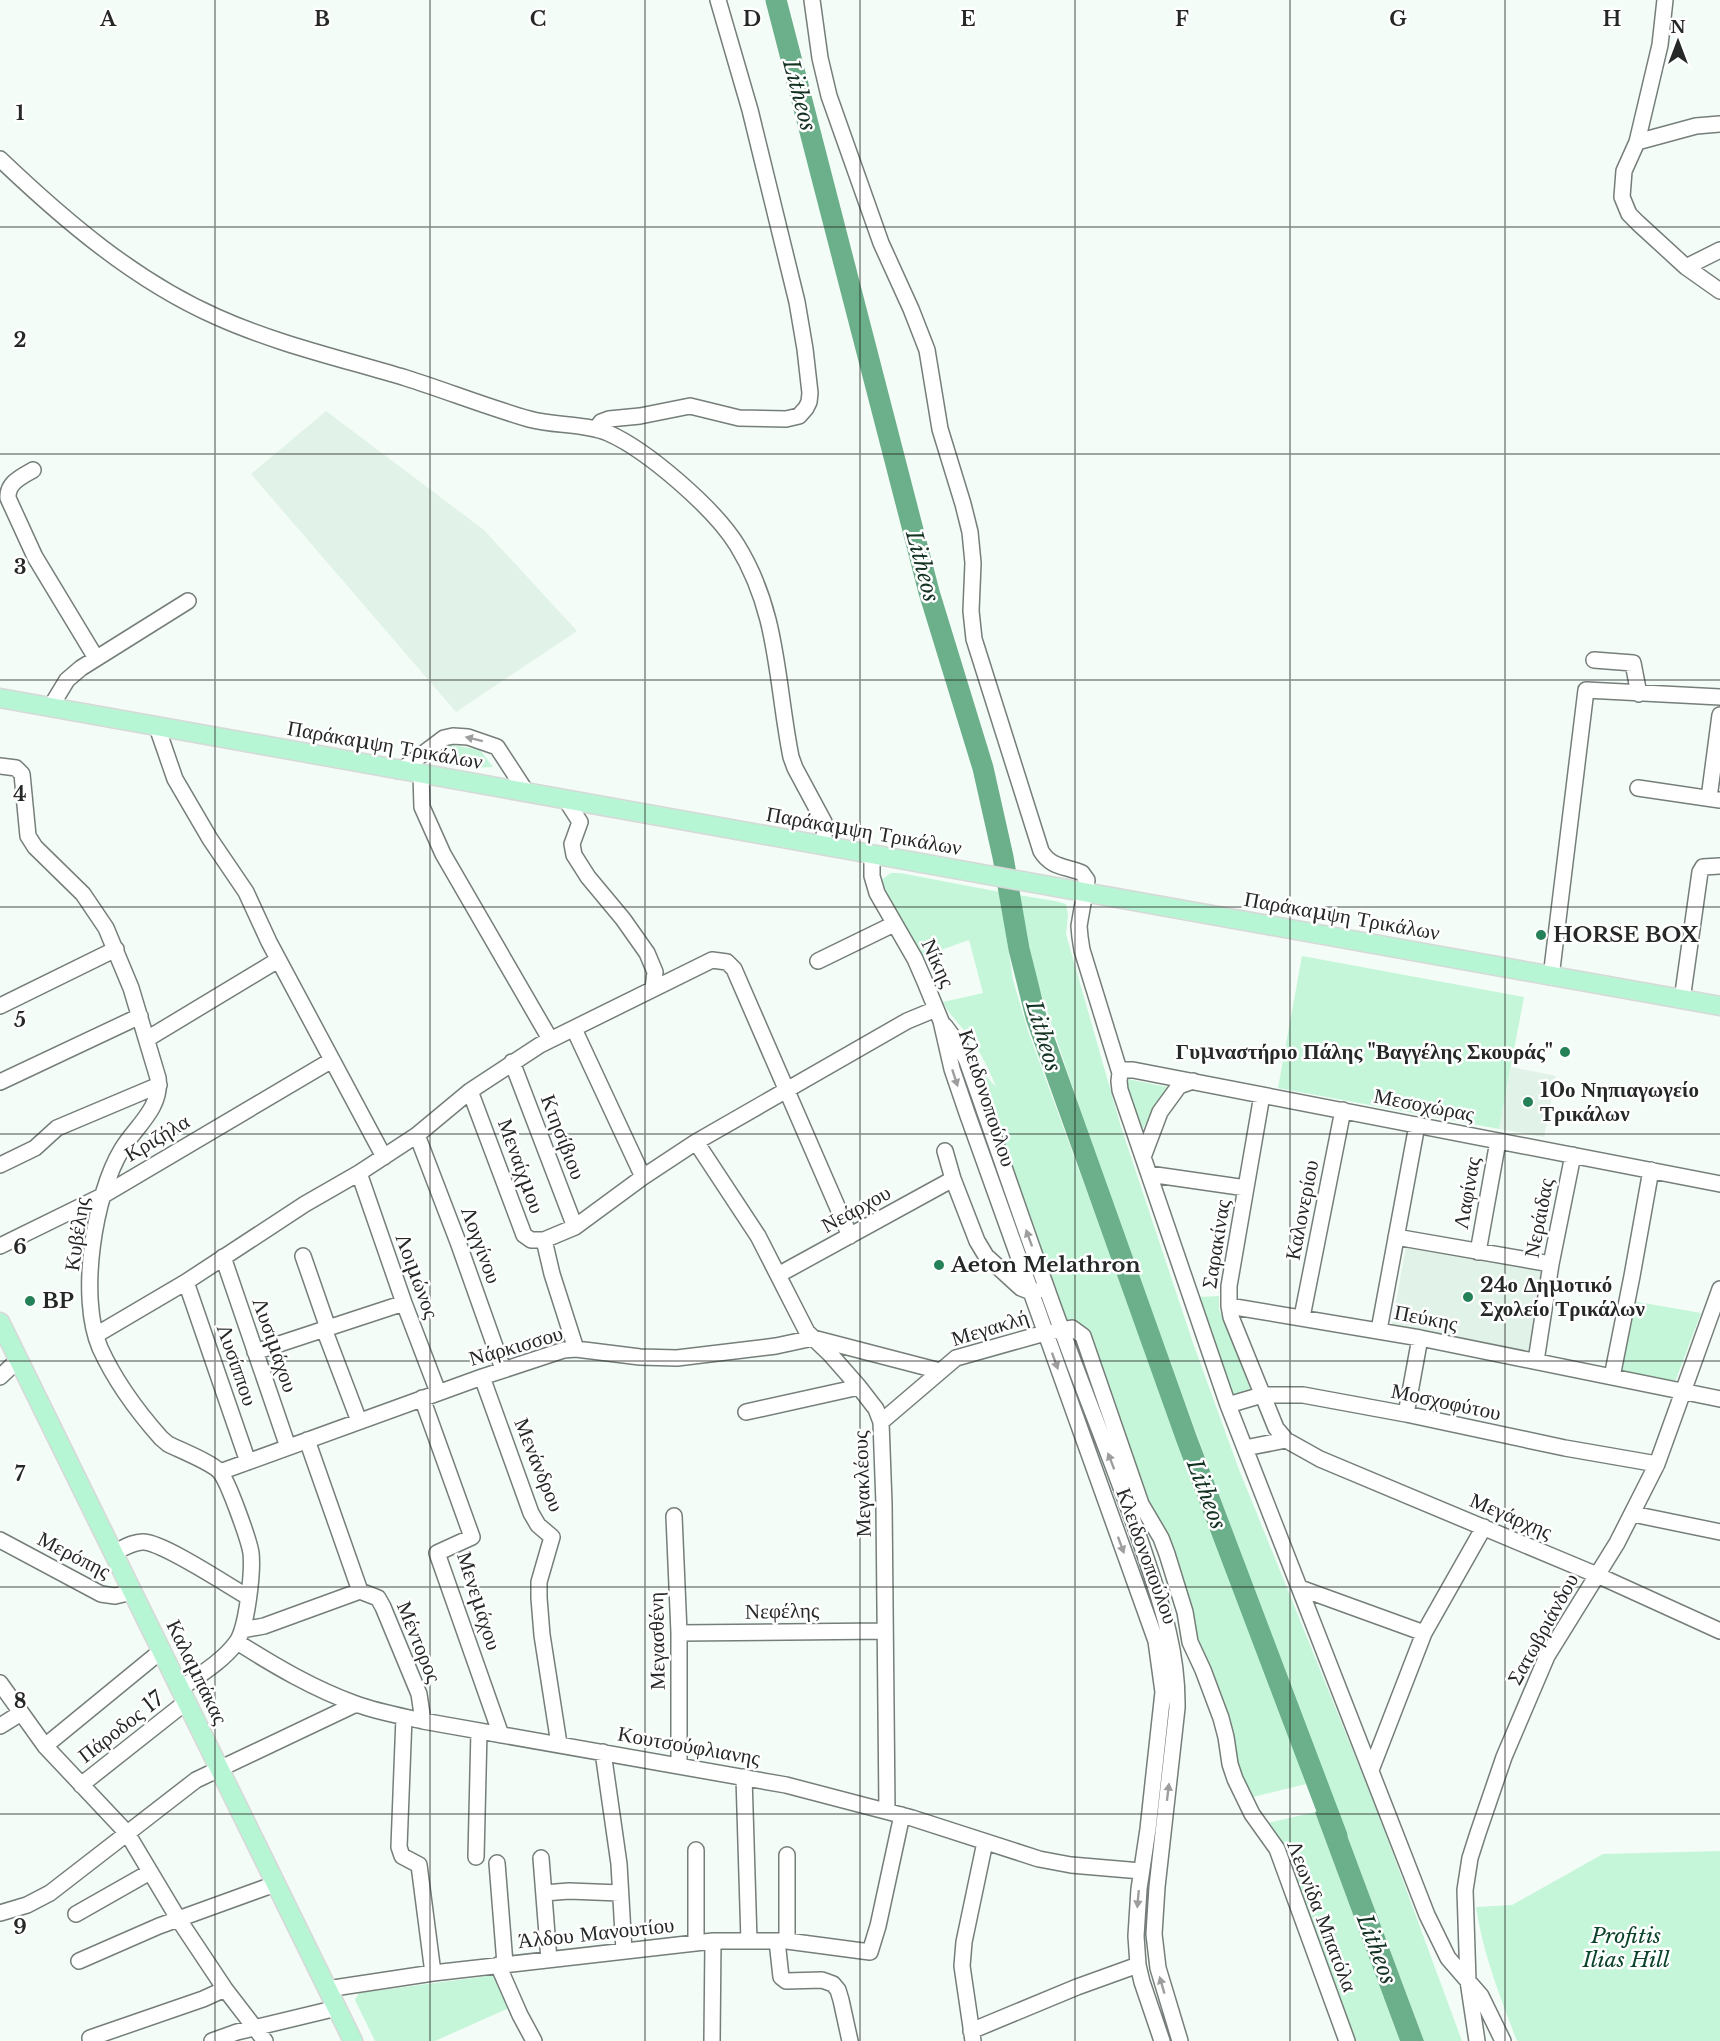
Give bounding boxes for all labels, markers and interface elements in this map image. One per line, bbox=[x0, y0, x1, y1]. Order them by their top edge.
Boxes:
text: A bbox=[99, 7, 117, 31]
text: B bbox=[314, 7, 330, 31]
text: C bbox=[530, 7, 546, 31]
text: D bbox=[743, 7, 761, 31]
text: E bbox=[960, 7, 976, 31]
text: F bbox=[1175, 7, 1189, 31]
text: G bbox=[1389, 7, 1407, 31]
text: H bbox=[1603, 7, 1622, 31]
north arrow bbox=[1648, 12, 1708, 72]
text: N bbox=[1670, 17, 1686, 37]
water label: Litheos bbox=[777, 55, 822, 134]
text: 1 bbox=[16, 101, 25, 125]
text: 2 bbox=[13, 328, 27, 352]
water label: Litheos bbox=[900, 526, 945, 605]
text: 3 bbox=[14, 555, 26, 579]
street label: Παράκαμψη Τρικάλων bbox=[285, 715, 485, 775]
one-way arrow bbox=[465, 734, 483, 744]
text: 4 bbox=[13, 782, 27, 806]
street label: Παράκαμψη Τρικάλων bbox=[764, 801, 964, 861]
street label: Παράκαμψη Τρικάλων bbox=[1242, 886, 1442, 946]
place label: HORSE BOX bbox=[1553, 922, 1699, 948]
marker: HORSE BOX bbox=[1534, 928, 1548, 942]
street label: Νίκης bbox=[916, 935, 961, 992]
water label: Litheos bbox=[1020, 996, 1067, 1075]
text: 5 bbox=[14, 1008, 26, 1032]
street label: Κλειδονοπούλου bbox=[953, 1026, 1021, 1170]
place label: Γυμναστήριο Πάλης "Βαγγέλης Σκουράς" bbox=[1176, 1039, 1553, 1065]
marker: Γυμναστήριο Πάλης "Βαγγέλης Σκουράς" bbox=[1558, 1045, 1572, 1059]
one-way arrow bbox=[951, 1069, 961, 1087]
place label: 10ο Νηπιαγωγείο Τρικάλων bbox=[1540, 1077, 1699, 1127]
street label: Μεσοχώρας bbox=[1372, 1083, 1477, 1128]
street label: Κτησίβιου bbox=[535, 1091, 591, 1183]
marker: 10ο Νηπιαγωγείο Τρικάλων bbox=[1521, 1095, 1535, 1109]
street label: Κριζήλα bbox=[120, 1108, 194, 1168]
street label: Μεναίχμου bbox=[492, 1115, 550, 1217]
street label: Λαφίνας bbox=[1448, 1154, 1486, 1231]
street label: Καλονερίου bbox=[1280, 1158, 1324, 1262]
street label: Νεράιδας bbox=[1519, 1175, 1560, 1260]
street label: Νεάρχου bbox=[817, 1179, 895, 1239]
street label: Κυβέλης bbox=[59, 1195, 95, 1273]
street label: Σαρακίνας bbox=[1196, 1197, 1236, 1290]
street label: Λογγίνου bbox=[455, 1203, 507, 1287]
one-way arrow bbox=[1024, 1229, 1034, 1247]
street label: Λοιμώνος bbox=[390, 1230, 445, 1323]
text: 6 bbox=[13, 1235, 27, 1259]
place label: Aeton Melathron bbox=[950, 1252, 1141, 1278]
marker: Aeton Melathron bbox=[932, 1258, 946, 1272]
place label: 24ο Δημοτικό Σχολείο Τρικάλων bbox=[1480, 1272, 1645, 1322]
place label: BP bbox=[42, 1288, 74, 1314]
marker: 24ο Δημοτικό Σχολείο Τρικάλων bbox=[1461, 1290, 1475, 1304]
marker: BP bbox=[23, 1294, 37, 1308]
street label: Λυσιμάχου bbox=[247, 1294, 303, 1396]
street label: Πεύκης bbox=[1392, 1299, 1461, 1337]
street label: Μεγακλή bbox=[948, 1304, 1032, 1352]
street label: Νάρκισσου bbox=[466, 1320, 566, 1372]
street label: Λυσίππου bbox=[211, 1321, 263, 1409]
one-way arrow bbox=[1051, 1352, 1061, 1370]
street label: Μοσχοφύτου bbox=[1389, 1378, 1503, 1426]
street label: Μενάνδρου bbox=[508, 1414, 570, 1516]
street label: Μεγακλέους bbox=[847, 1430, 877, 1538]
one-way arrow bbox=[1106, 1452, 1115, 1470]
water label: Litheos bbox=[1180, 1454, 1232, 1533]
text: 7 bbox=[15, 1462, 26, 1486]
street label: Κλειδονοπούλου bbox=[1110, 1484, 1184, 1628]
street label: Μεγάρχης bbox=[1466, 1487, 1557, 1545]
street label: Μερόπης bbox=[33, 1526, 115, 1585]
one-way arrow bbox=[1117, 1536, 1127, 1554]
street label: Μενεμάχου bbox=[451, 1549, 507, 1653]
street label: Σατωβριάνδου bbox=[1502, 1569, 1584, 1689]
street label: Μεγασθένη bbox=[643, 1592, 671, 1690]
street label: Νεφέλης bbox=[745, 1597, 820, 1625]
street label: Μέντορος bbox=[391, 1598, 447, 1687]
street label: Καλαμπάκας bbox=[161, 1615, 234, 1729]
street label: Πάροδος 17 bbox=[73, 1685, 169, 1769]
text: 8 bbox=[14, 1689, 26, 1713]
street label: Κουτσούφλιανης bbox=[616, 1721, 763, 1771]
one-way arrow bbox=[1163, 1782, 1173, 1801]
street label: Λεωνίδα Μπατόλα bbox=[1281, 1836, 1363, 1996]
one-way arrow bbox=[1133, 1890, 1143, 1909]
water label: Litheos bbox=[1350, 1909, 1402, 1988]
street label: Άλδου Μανουτίου bbox=[516, 1912, 676, 1954]
text: 9 bbox=[13, 1915, 27, 1939]
park label: Profitis Ilias Hill bbox=[1582, 1923, 1670, 1973]
one-way arrow bbox=[1157, 1976, 1166, 1994]

